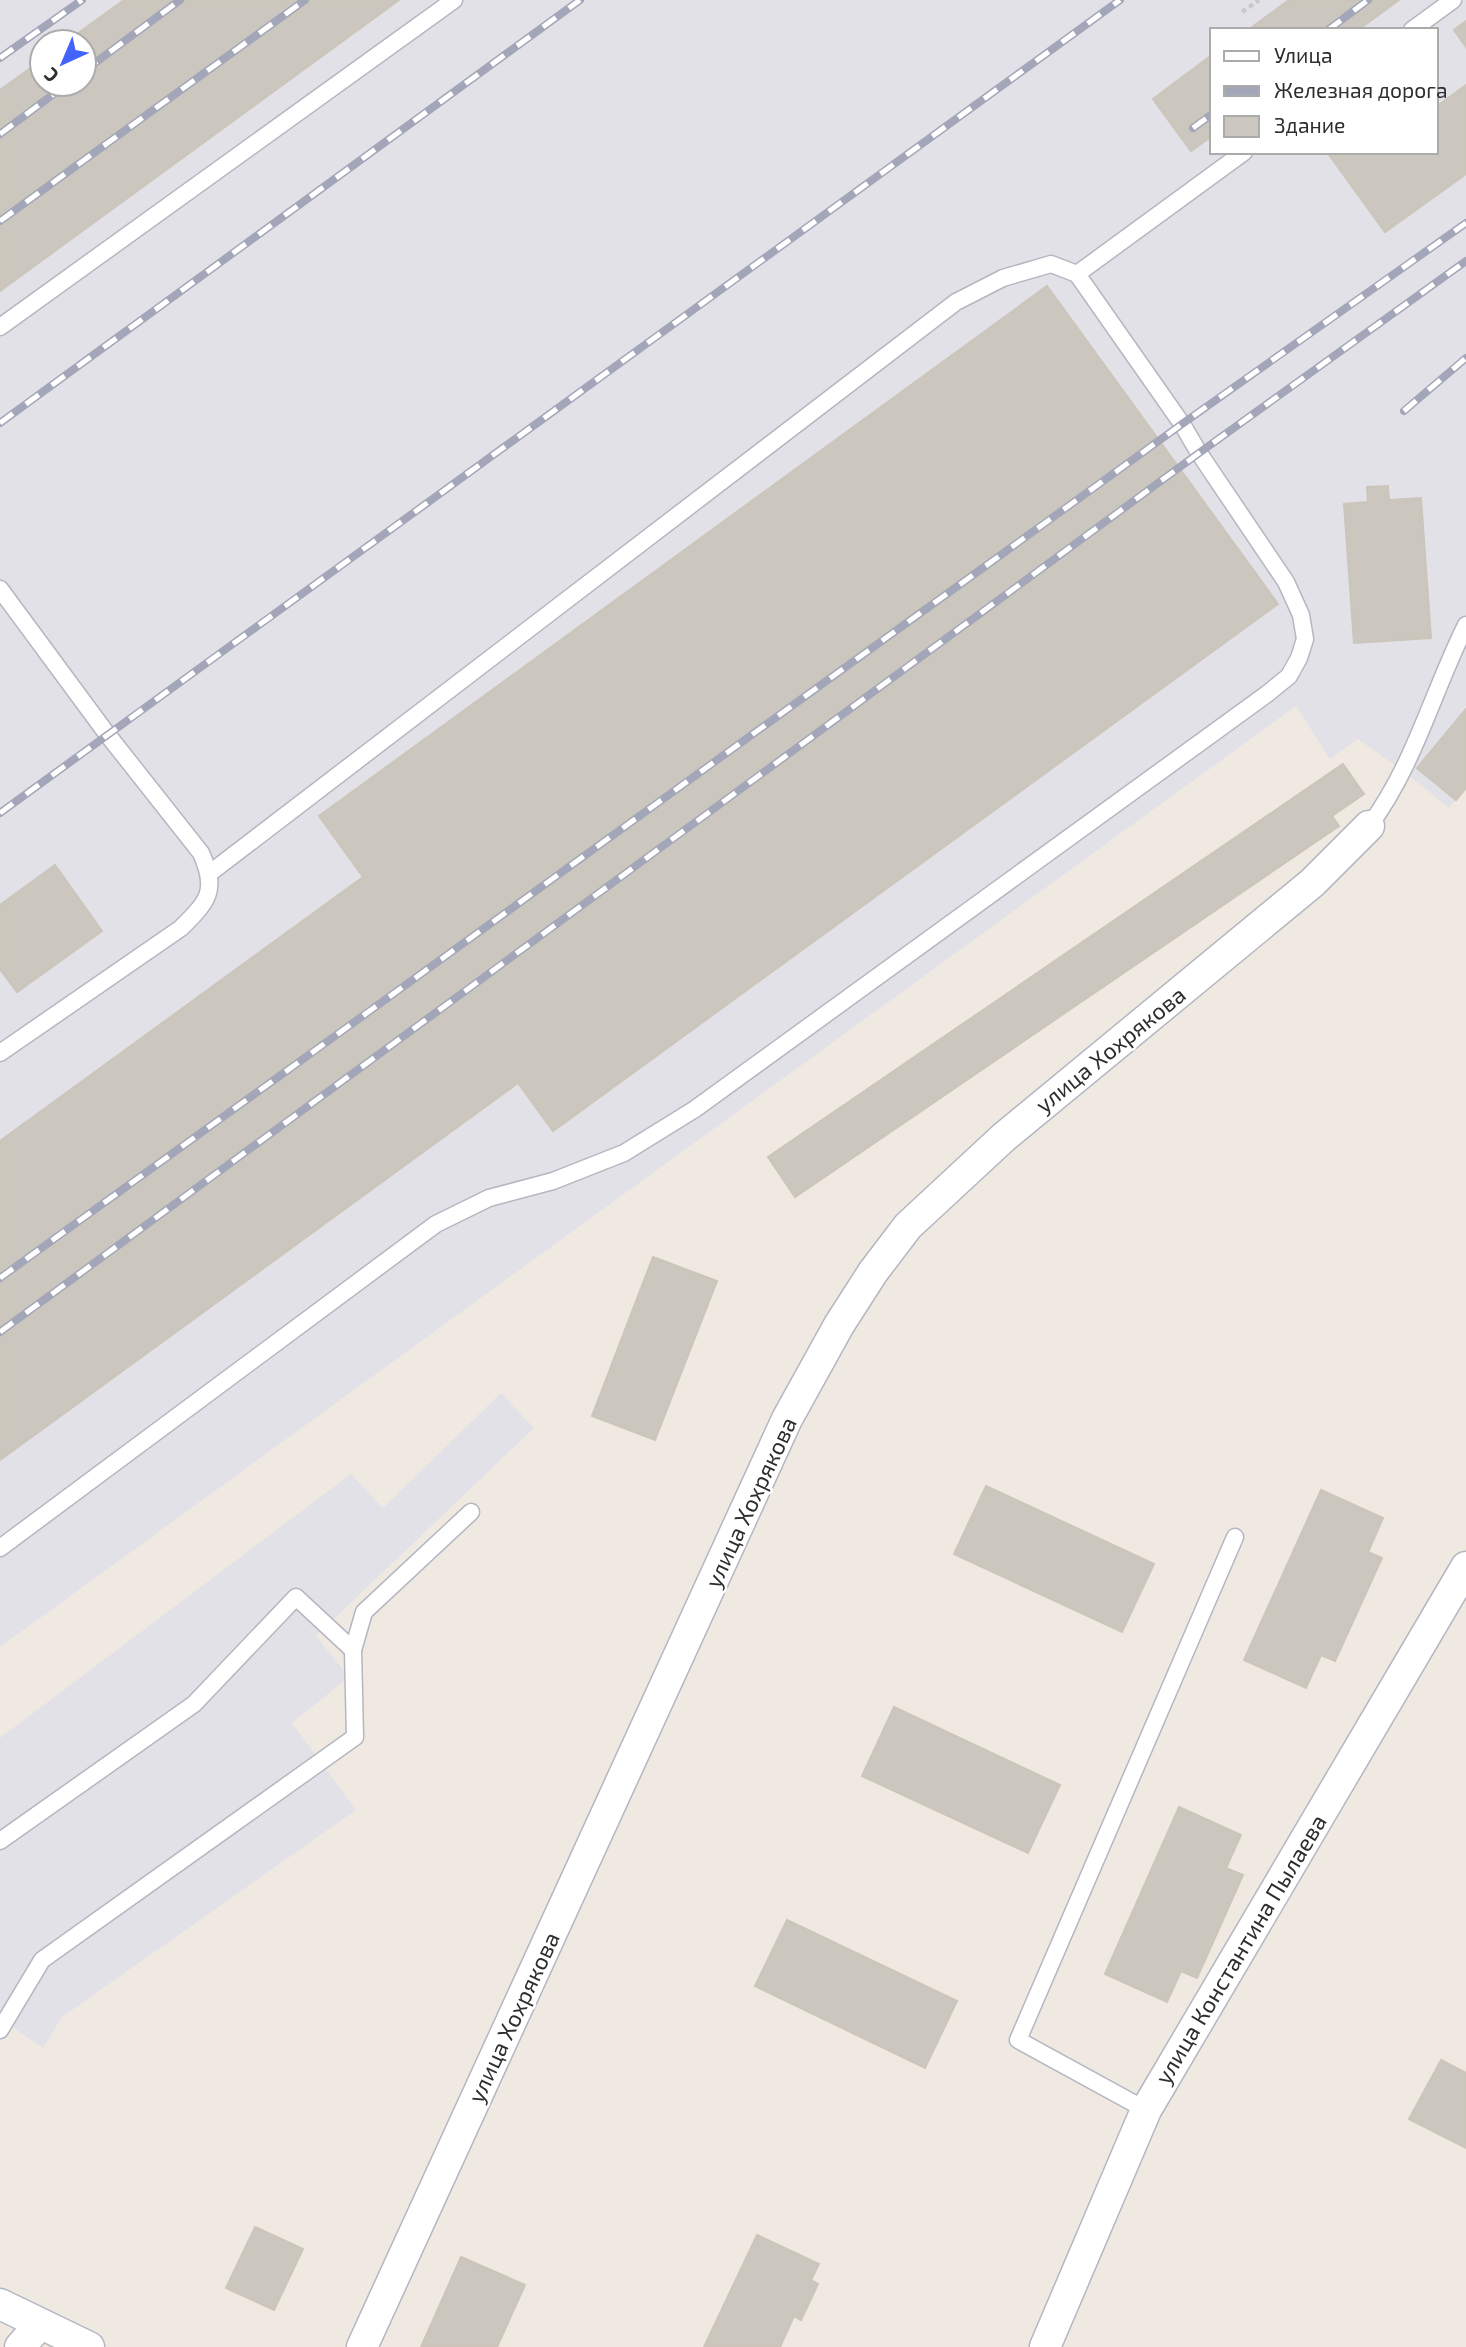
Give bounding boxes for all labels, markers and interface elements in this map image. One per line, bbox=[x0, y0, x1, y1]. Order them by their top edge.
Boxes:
north arrow bbox=[28, 28, 98, 98]
legend bbox=[1210, 28, 1438, 154]
text: Улица bbox=[1274, 42, 1333, 67]
text: С bbox=[39, 63, 63, 88]
text: Железная дорога bbox=[1274, 77, 1447, 102]
text: Здание bbox=[1274, 112, 1345, 137]
street label: улица Хохрякова bbox=[1029, 980, 1191, 1119]
street label: улица Хохрякова bbox=[698, 1412, 803, 1592]
street label: улица Константина Пылаева bbox=[1148, 1809, 1333, 2089]
street label: улица Хохрякова bbox=[461, 1927, 566, 2107]

